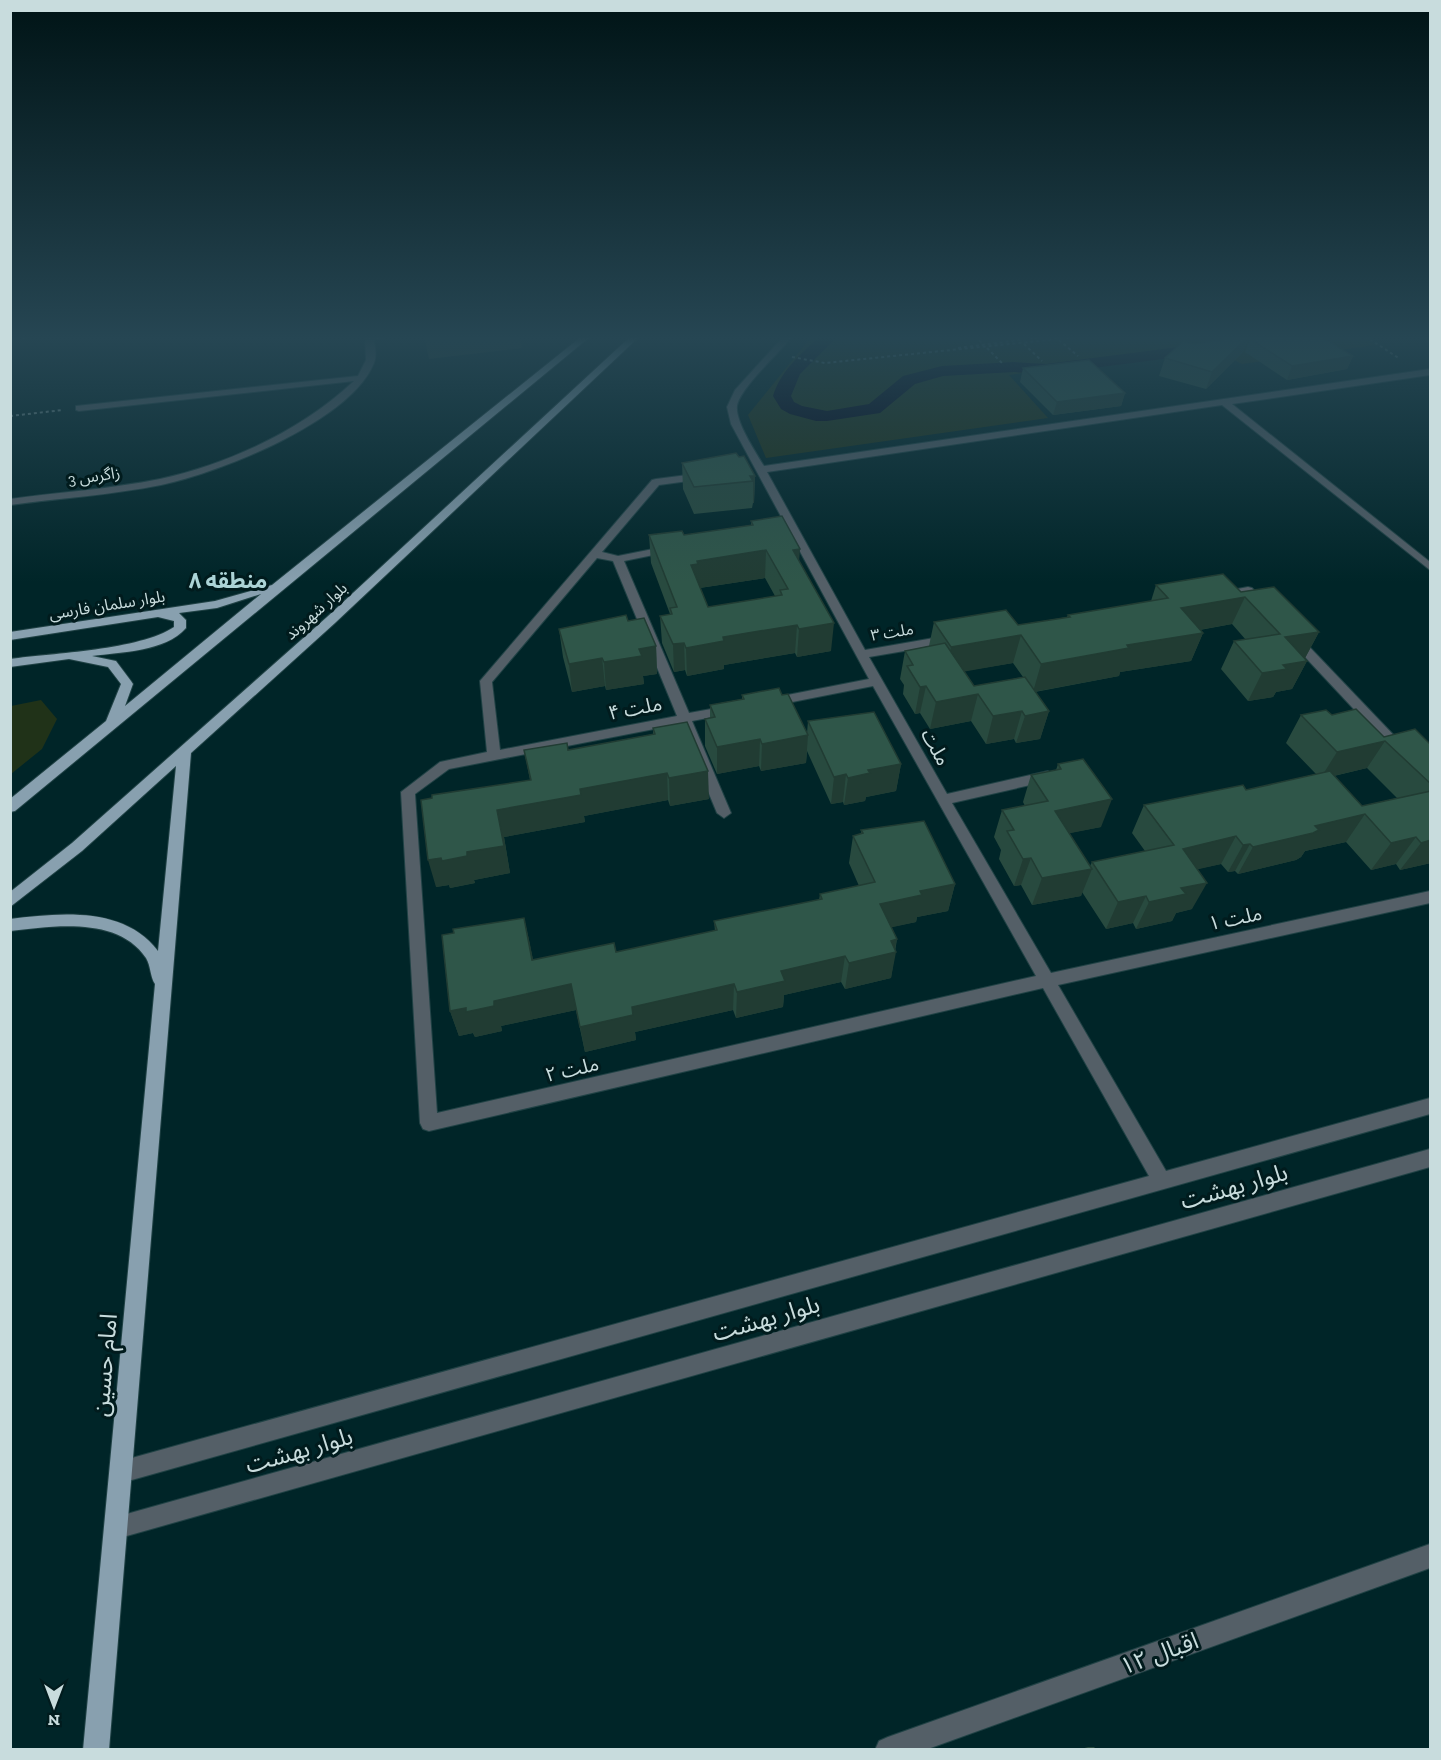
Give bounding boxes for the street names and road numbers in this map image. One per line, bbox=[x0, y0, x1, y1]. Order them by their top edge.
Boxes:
street label: زاگرس 3 bbox=[67, 463, 121, 489]
street label: بلوار شهروند bbox=[281, 578, 351, 644]
street label: بلوار سلمان فارسی bbox=[48, 586, 166, 624]
street label: ملت ۳ bbox=[869, 619, 915, 645]
street label: ملت ۴ bbox=[606, 691, 664, 725]
street label: ملت bbox=[916, 724, 956, 770]
street label: ملت ۱ bbox=[1206, 901, 1264, 935]
street label: ملت ۲ bbox=[543, 1051, 601, 1087]
street label: بلوار بهشت bbox=[1177, 1157, 1291, 1215]
street label: بلوار بهشت bbox=[709, 1289, 823, 1347]
street label: امام حسین bbox=[85, 1312, 127, 1418]
street label: بلوار بهشت bbox=[242, 1421, 356, 1479]
street label: اقبال ۱۲ bbox=[1116, 1625, 1202, 1681]

